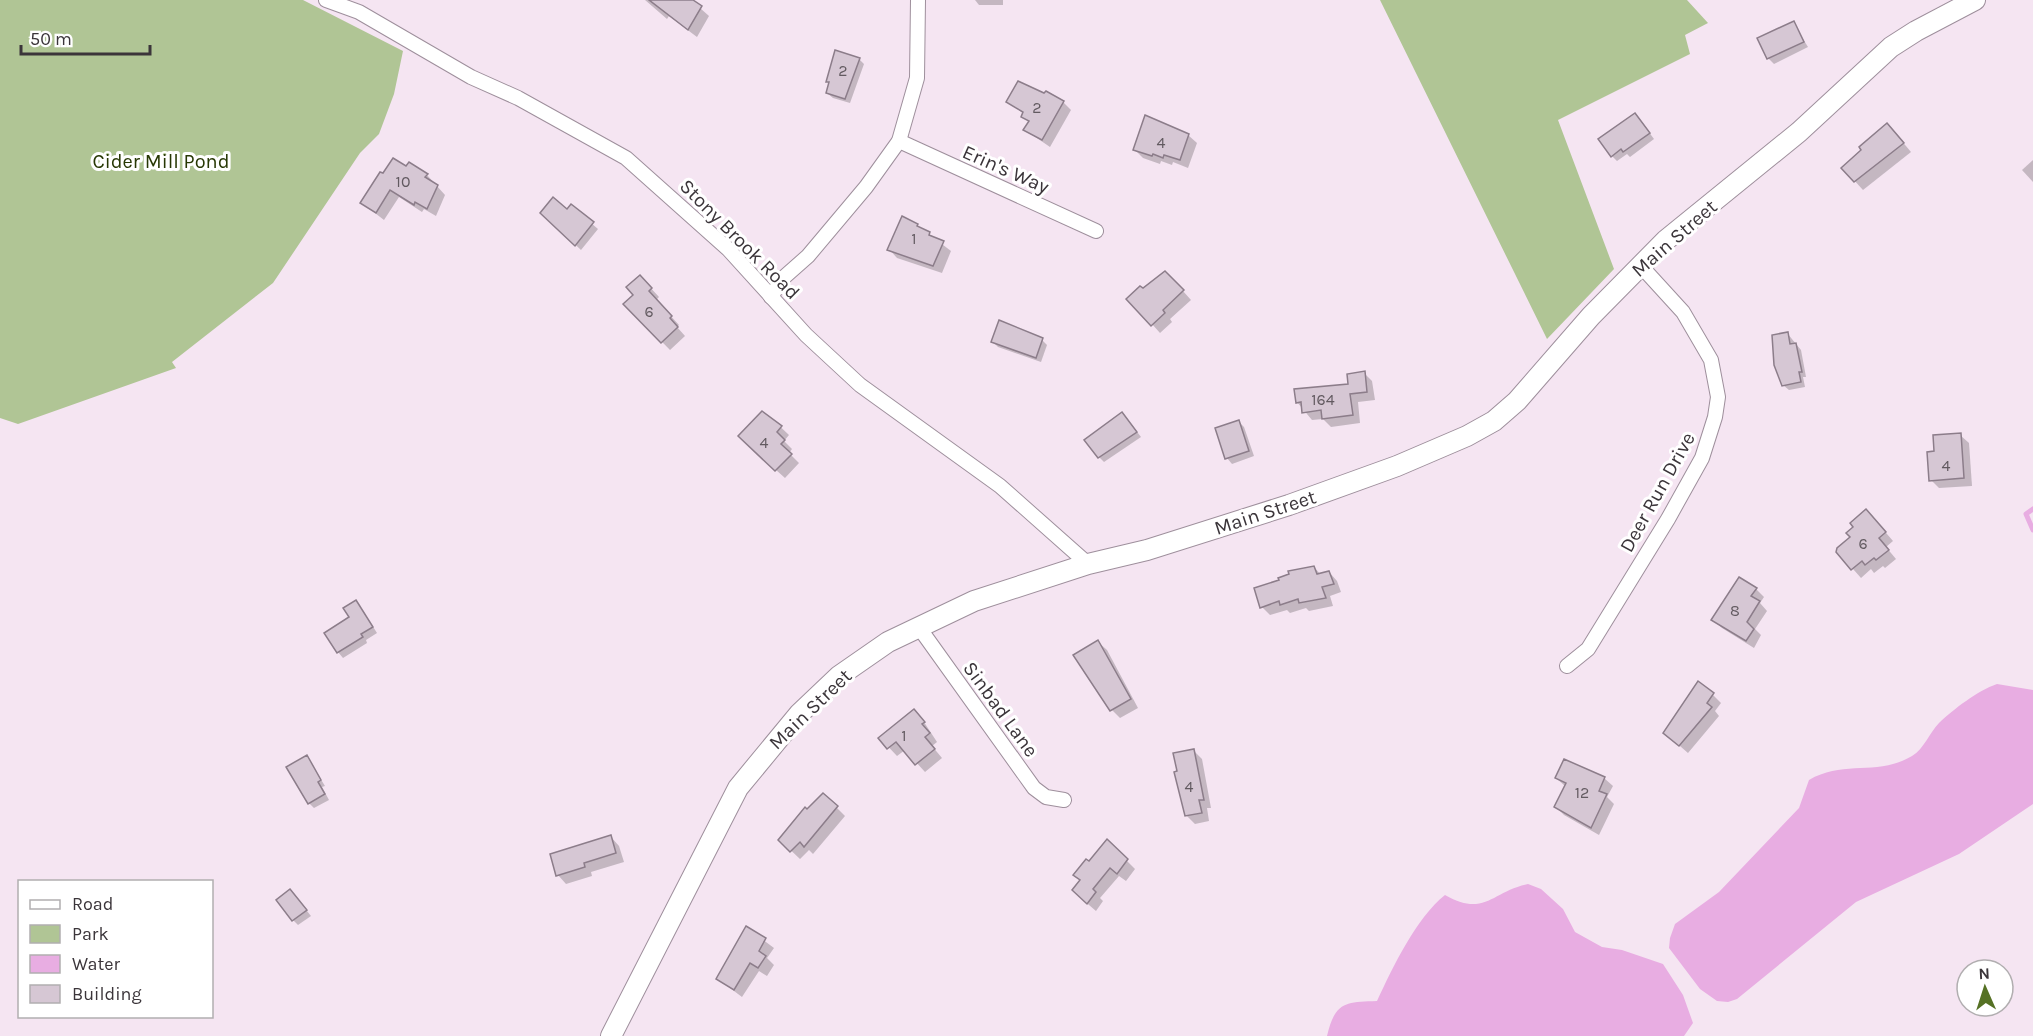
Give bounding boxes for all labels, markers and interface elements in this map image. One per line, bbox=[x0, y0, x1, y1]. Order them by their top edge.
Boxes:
scale bar bbox=[21, 18, 150, 56]
text: 50 m bbox=[30, 28, 72, 50]
house number: 2 bbox=[838, 61, 848, 80]
house number: 2 bbox=[1032, 98, 1042, 117]
house number: 4 bbox=[1157, 133, 1166, 152]
street label: Erin's Way bbox=[959, 140, 1053, 199]
park label: Cider Mill Pond bbox=[92, 150, 230, 173]
house number: 10 bbox=[396, 172, 410, 191]
street label: Stony Brook Road bbox=[675, 175, 804, 304]
street label: Main Street bbox=[1627, 195, 1722, 282]
house number: 1 bbox=[911, 229, 917, 248]
house number: 6 bbox=[644, 302, 654, 321]
house number: 164 bbox=[1311, 390, 1335, 409]
street label: Deer Run Drive bbox=[1615, 428, 1700, 556]
house number: 4 bbox=[760, 433, 769, 452]
house number: 4 bbox=[1942, 456, 1951, 475]
street label: Main Street bbox=[1211, 485, 1319, 540]
house number: 6 bbox=[1858, 534, 1868, 553]
house number: 8 bbox=[1730, 601, 1740, 620]
street label: Sinbad Lane bbox=[958, 657, 1043, 761]
street label: Main Street bbox=[764, 664, 857, 754]
house number: 1 bbox=[901, 726, 907, 745]
house number: 4 bbox=[1185, 777, 1194, 796]
house number: 12 bbox=[1575, 783, 1589, 802]
legend bbox=[18, 880, 213, 1018]
text: Road bbox=[72, 893, 113, 915]
text: Park bbox=[72, 923, 109, 945]
text: Water bbox=[72, 953, 120, 975]
north arrow bbox=[1955, 958, 2015, 1018]
text: N bbox=[1978, 964, 1990, 983]
text: Building bbox=[72, 983, 142, 1005]

